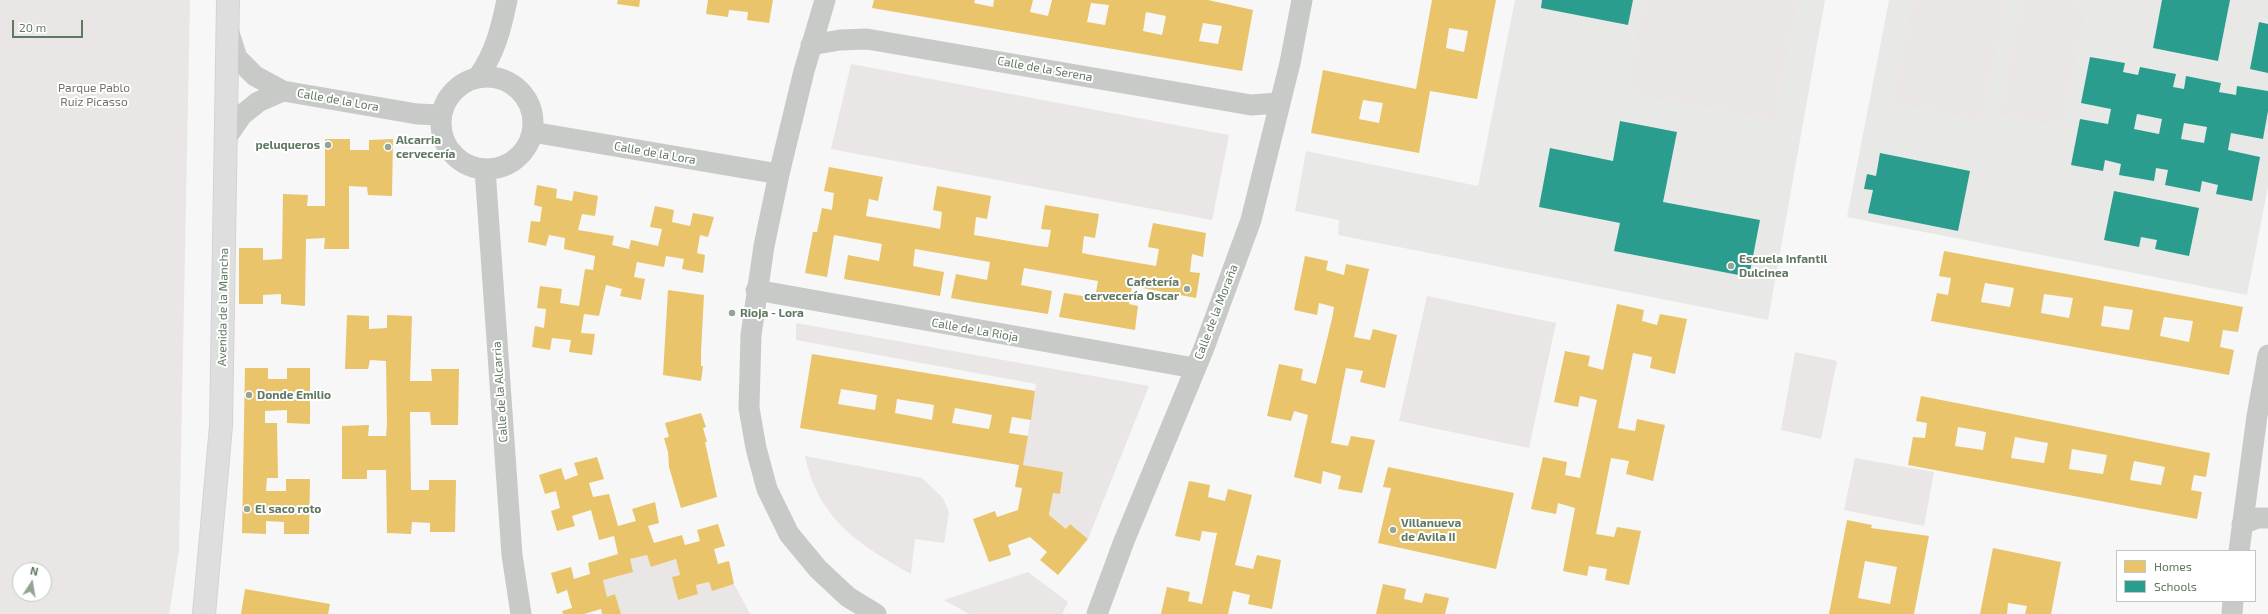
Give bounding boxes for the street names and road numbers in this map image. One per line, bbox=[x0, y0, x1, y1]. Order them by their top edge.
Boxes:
street label: Calle de la Serena bbox=[996, 54, 1094, 84]
street label: Calle de la Lora bbox=[296, 86, 380, 114]
street label: Calle de la Lora bbox=[613, 139, 697, 167]
street label: Avenida de la Mancha bbox=[215, 248, 231, 366]
street label: Calle de la Moraña bbox=[1191, 262, 1241, 362]
street label: Calle de La Rioja bbox=[930, 315, 1020, 345]
street label: Calle de la Alcarria bbox=[489, 341, 511, 443]

